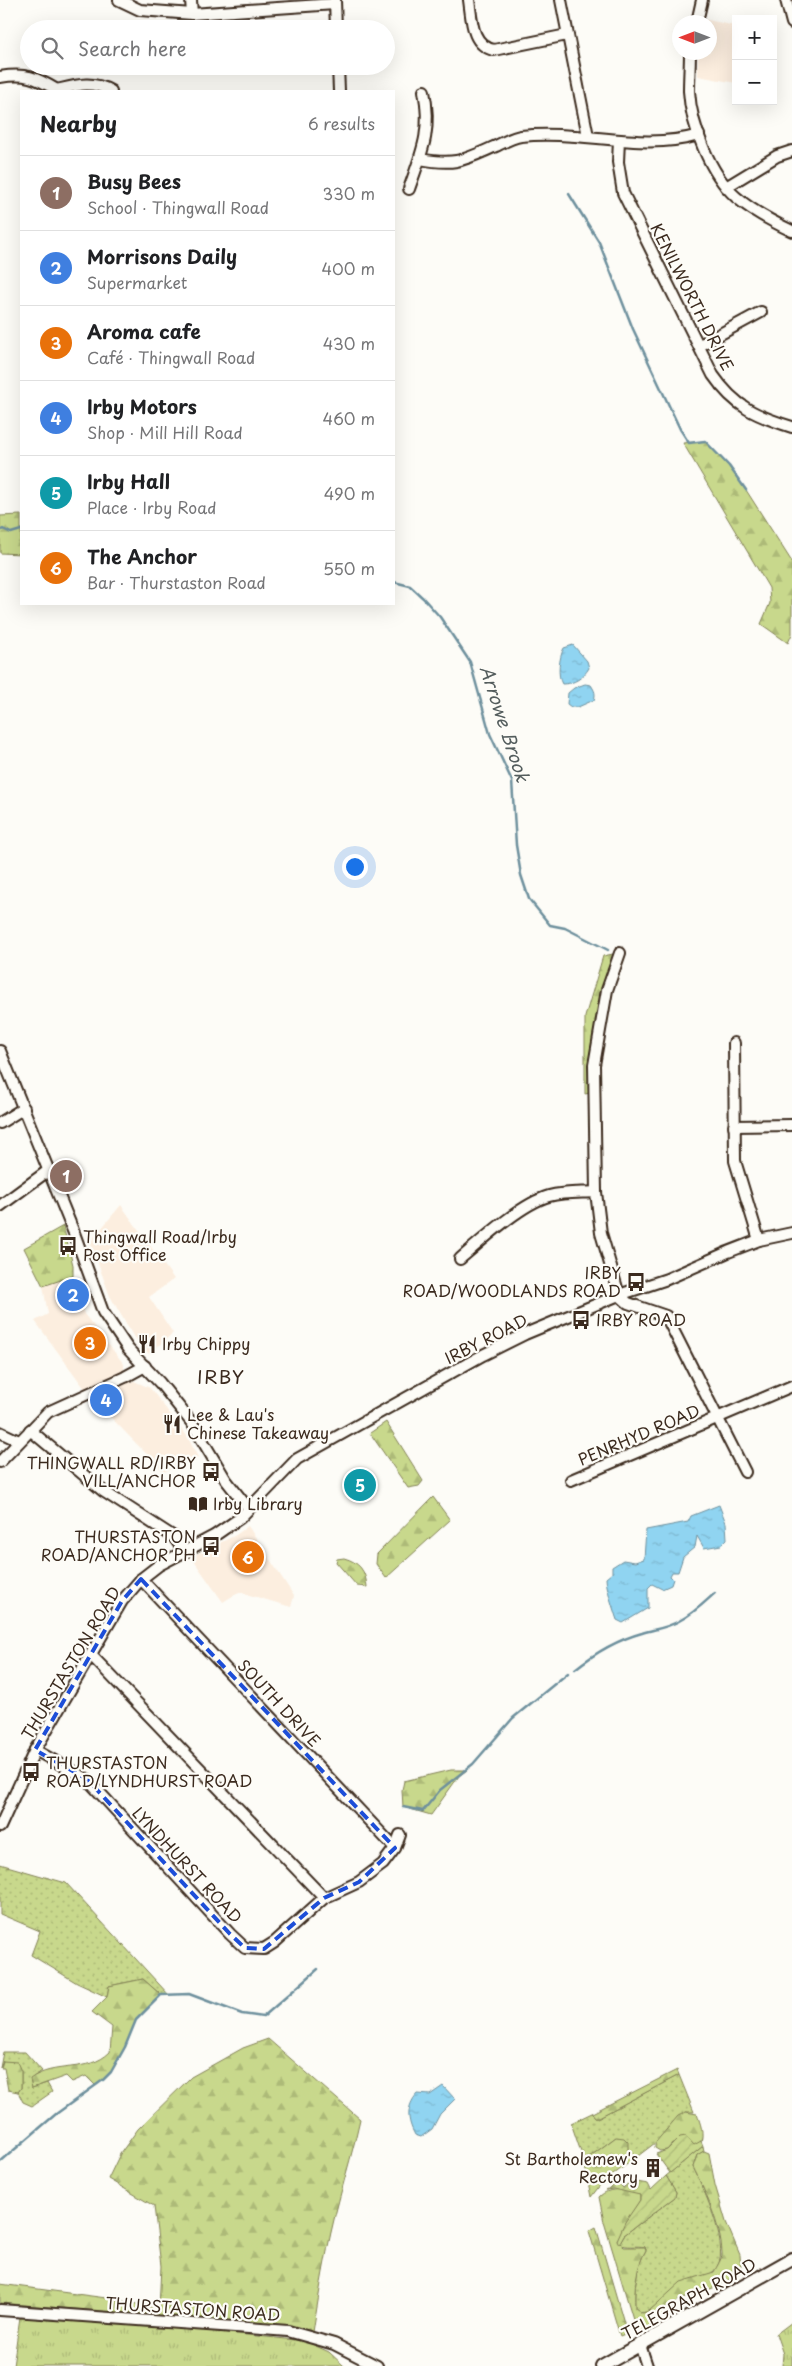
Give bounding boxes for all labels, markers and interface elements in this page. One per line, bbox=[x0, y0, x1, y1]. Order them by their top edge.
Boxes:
north arrow bbox=[672, 15, 717, 60]
map controls bbox=[732, 15, 777, 105]
button: + bbox=[732, 15, 777, 60]
search box bbox=[20, 20, 395, 75]
icon: search bbox=[38, 34, 66, 62]
text: Search here bbox=[78, 34, 187, 62]
button: − bbox=[732, 60, 777, 105]
text: Nearby bbox=[40, 107, 117, 139]
text: 6 results bbox=[308, 111, 375, 135]
text: Busy Bees bbox=[87, 167, 181, 195]
text: 1 bbox=[52, 181, 60, 205]
text: 330 m bbox=[322, 181, 375, 205]
text: School · Thingwall Road bbox=[87, 195, 269, 219]
street label: KENILWORTH DRIVE bbox=[645, 219, 741, 375]
text: Morrisons Daily bbox=[87, 242, 237, 270]
text: 2 bbox=[50, 256, 62, 280]
text: 400 m bbox=[322, 256, 375, 280]
text: Supermarket bbox=[87, 270, 187, 294]
text: Aroma cafe bbox=[87, 317, 201, 345]
text: 3 bbox=[51, 331, 61, 355]
text: 430 m bbox=[323, 331, 375, 355]
text: Café · Thingwall Road bbox=[87, 345, 255, 369]
text: Irby Motors bbox=[87, 392, 197, 420]
text: 4 bbox=[51, 406, 61, 430]
text: 460 m bbox=[323, 406, 375, 430]
text: Shop · Mill Hill Road bbox=[87, 420, 243, 444]
text: Irby Hall bbox=[87, 467, 170, 495]
text: 5 bbox=[51, 481, 61, 505]
text: 490 m bbox=[324, 481, 375, 505]
text: Place · Irby Road bbox=[87, 495, 217, 519]
text: The Anchor bbox=[87, 542, 197, 570]
text: 6 bbox=[50, 556, 62, 580]
text: 550 m bbox=[323, 556, 375, 580]
text: Bar · Thurstaston Road bbox=[87, 570, 266, 594]
water label: Arrowe Brook bbox=[474, 662, 537, 786]
your location bbox=[342, 854, 368, 880]
pin: 1 bbox=[50, 1157, 82, 1195]
place label: Thingwall Road/Irby Post Office bbox=[83, 1224, 237, 1266]
bus stop icon: Thingwall Road/Irby Post Office bbox=[57, 1235, 79, 1257]
place label: IRBY ROAD/WOODLANDS ROAD bbox=[403, 1260, 621, 1302]
bus stop icon: IRBY ROAD/WOODLANDS ROAD bbox=[625, 1271, 647, 1293]
pin: 2 bbox=[57, 1276, 89, 1314]
street label: IRBY ROAD bbox=[440, 1307, 531, 1369]
place label: IRBY ROAD bbox=[596, 1307, 686, 1331]
bus stop icon: IRBY ROAD bbox=[570, 1309, 592, 1331]
pin: 3 bbox=[74, 1324, 106, 1362]
place label: Irby Chippy bbox=[162, 1331, 250, 1355]
restaurant icon: Irby Chippy bbox=[136, 1333, 158, 1355]
district label: IRBY bbox=[197, 1362, 245, 1390]
pin: 4 bbox=[90, 1381, 122, 1419]
street label: PENRHYD ROAD bbox=[574, 1398, 703, 1471]
place label: Lee & Lau's Chinese Takeaway bbox=[187, 1402, 329, 1444]
restaurant icon: Lee & Lau's Chinese Takeaway bbox=[161, 1413, 183, 1435]
place label: THINGWALL RD/IRBY VILL/ANCHOR bbox=[27, 1450, 196, 1492]
bus stop icon: THINGWALL RD/IRBY VILL/ANCHOR bbox=[200, 1461, 222, 1483]
pin: 5 bbox=[344, 1466, 376, 1504]
place label: Irby Library bbox=[213, 1491, 303, 1515]
library icon: Irby Library bbox=[187, 1493, 209, 1515]
place label: THURSTASTON ROAD/ANCHOR PH bbox=[41, 1524, 196, 1566]
bus stop icon: THURSTASTON ROAD/ANCHOR PH bbox=[200, 1535, 222, 1557]
pin: 6 bbox=[232, 1538, 264, 1576]
street label: THURSTASTON ROAD bbox=[15, 1581, 125, 1744]
street label: SOUTH DRIVE bbox=[233, 1653, 327, 1751]
place label: THURSTASTON ROAD/LYNDHURST ROAD bbox=[46, 1750, 252, 1792]
bus stop icon: THURSTASTON ROAD/LYNDHURST ROAD bbox=[20, 1761, 42, 1783]
street label: LYNDHURST ROAD bbox=[127, 1801, 248, 1928]
place label: St Bartholemew's Rectory bbox=[504, 2146, 638, 2188]
building icon: St Bartholemew's Rectory bbox=[642, 2157, 664, 2179]
street label: TELEGRAPH ROAD bbox=[617, 2251, 760, 2345]
street label: THURSTASTON ROAD bbox=[105, 2290, 281, 2326]

